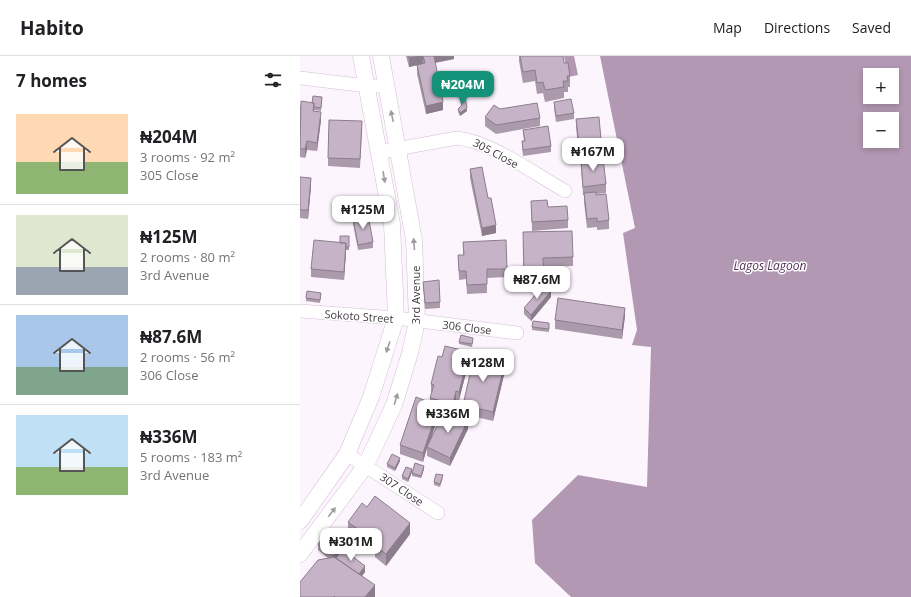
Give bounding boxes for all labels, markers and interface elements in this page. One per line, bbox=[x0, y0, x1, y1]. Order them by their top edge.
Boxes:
text: Habito bbox=[20, 15, 84, 41]
text: Map bbox=[713, 18, 742, 37]
text: Directions bbox=[764, 18, 830, 37]
text: Saved bbox=[852, 18, 891, 37]
map controls bbox=[863, 68, 899, 148]
button: + bbox=[863, 68, 899, 104]
text: 7 homes bbox=[16, 69, 87, 92]
icon: filters bbox=[262, 69, 284, 91]
pin: ₦204M bbox=[435, 71, 491, 105]
text: ₦204M bbox=[441, 75, 485, 93]
one-way arrow bbox=[389, 110, 395, 122]
button: − bbox=[863, 112, 899, 148]
text: ₦204M bbox=[140, 125, 197, 148]
icon: home bbox=[48, 130, 96, 178]
street label: 305 Close bbox=[471, 135, 521, 171]
pin: ₦167M bbox=[565, 138, 621, 172]
text: ₦167M bbox=[571, 142, 615, 160]
text: 3 rooms · 92 m² bbox=[140, 148, 235, 166]
text: 305 Close bbox=[140, 166, 198, 184]
one-way arrow bbox=[381, 171, 387, 183]
pin: ₦125M bbox=[335, 196, 391, 230]
text: ₦125M bbox=[341, 200, 385, 218]
text: ₦125M bbox=[140, 225, 197, 248]
icon: home bbox=[48, 231, 96, 279]
one-way arrow bbox=[411, 238, 418, 250]
text: 2 rooms · 80 m² bbox=[140, 248, 235, 266]
water label: Lagos Lagoon bbox=[733, 257, 807, 274]
text: 3rd Avenue bbox=[140, 266, 209, 284]
street label: 3rd Avenue bbox=[408, 266, 423, 324]
pin: ₦87.6M bbox=[504, 266, 570, 300]
text: ₦87.6M bbox=[513, 270, 561, 288]
street label: Sokoto Street bbox=[324, 306, 394, 326]
street label: 306 Close bbox=[442, 317, 492, 337]
text: ₦87.6M bbox=[140, 325, 202, 348]
icon: home bbox=[48, 331, 96, 379]
one-way arrow bbox=[385, 341, 391, 353]
text: 2 rooms · 56 m² bbox=[140, 348, 235, 366]
pin: ₦128M bbox=[455, 349, 511, 383]
text: ₦128M bbox=[461, 353, 505, 371]
text: 306 Close bbox=[140, 366, 198, 384]
one-way arrow bbox=[393, 393, 399, 405]
pin: ₦336M bbox=[420, 400, 476, 434]
text: ₦336M bbox=[426, 404, 470, 422]
text: ₦336M bbox=[140, 425, 197, 448]
icon: home bbox=[48, 431, 96, 479]
text: 5 rooms · 183 m² bbox=[140, 448, 242, 466]
text: 3rd Avenue bbox=[140, 466, 209, 484]
street label: 307 Close bbox=[377, 469, 427, 509]
one-way arrow bbox=[328, 506, 337, 517]
pin: ₦301M bbox=[323, 528, 379, 562]
text: ₦301M bbox=[329, 532, 373, 550]

